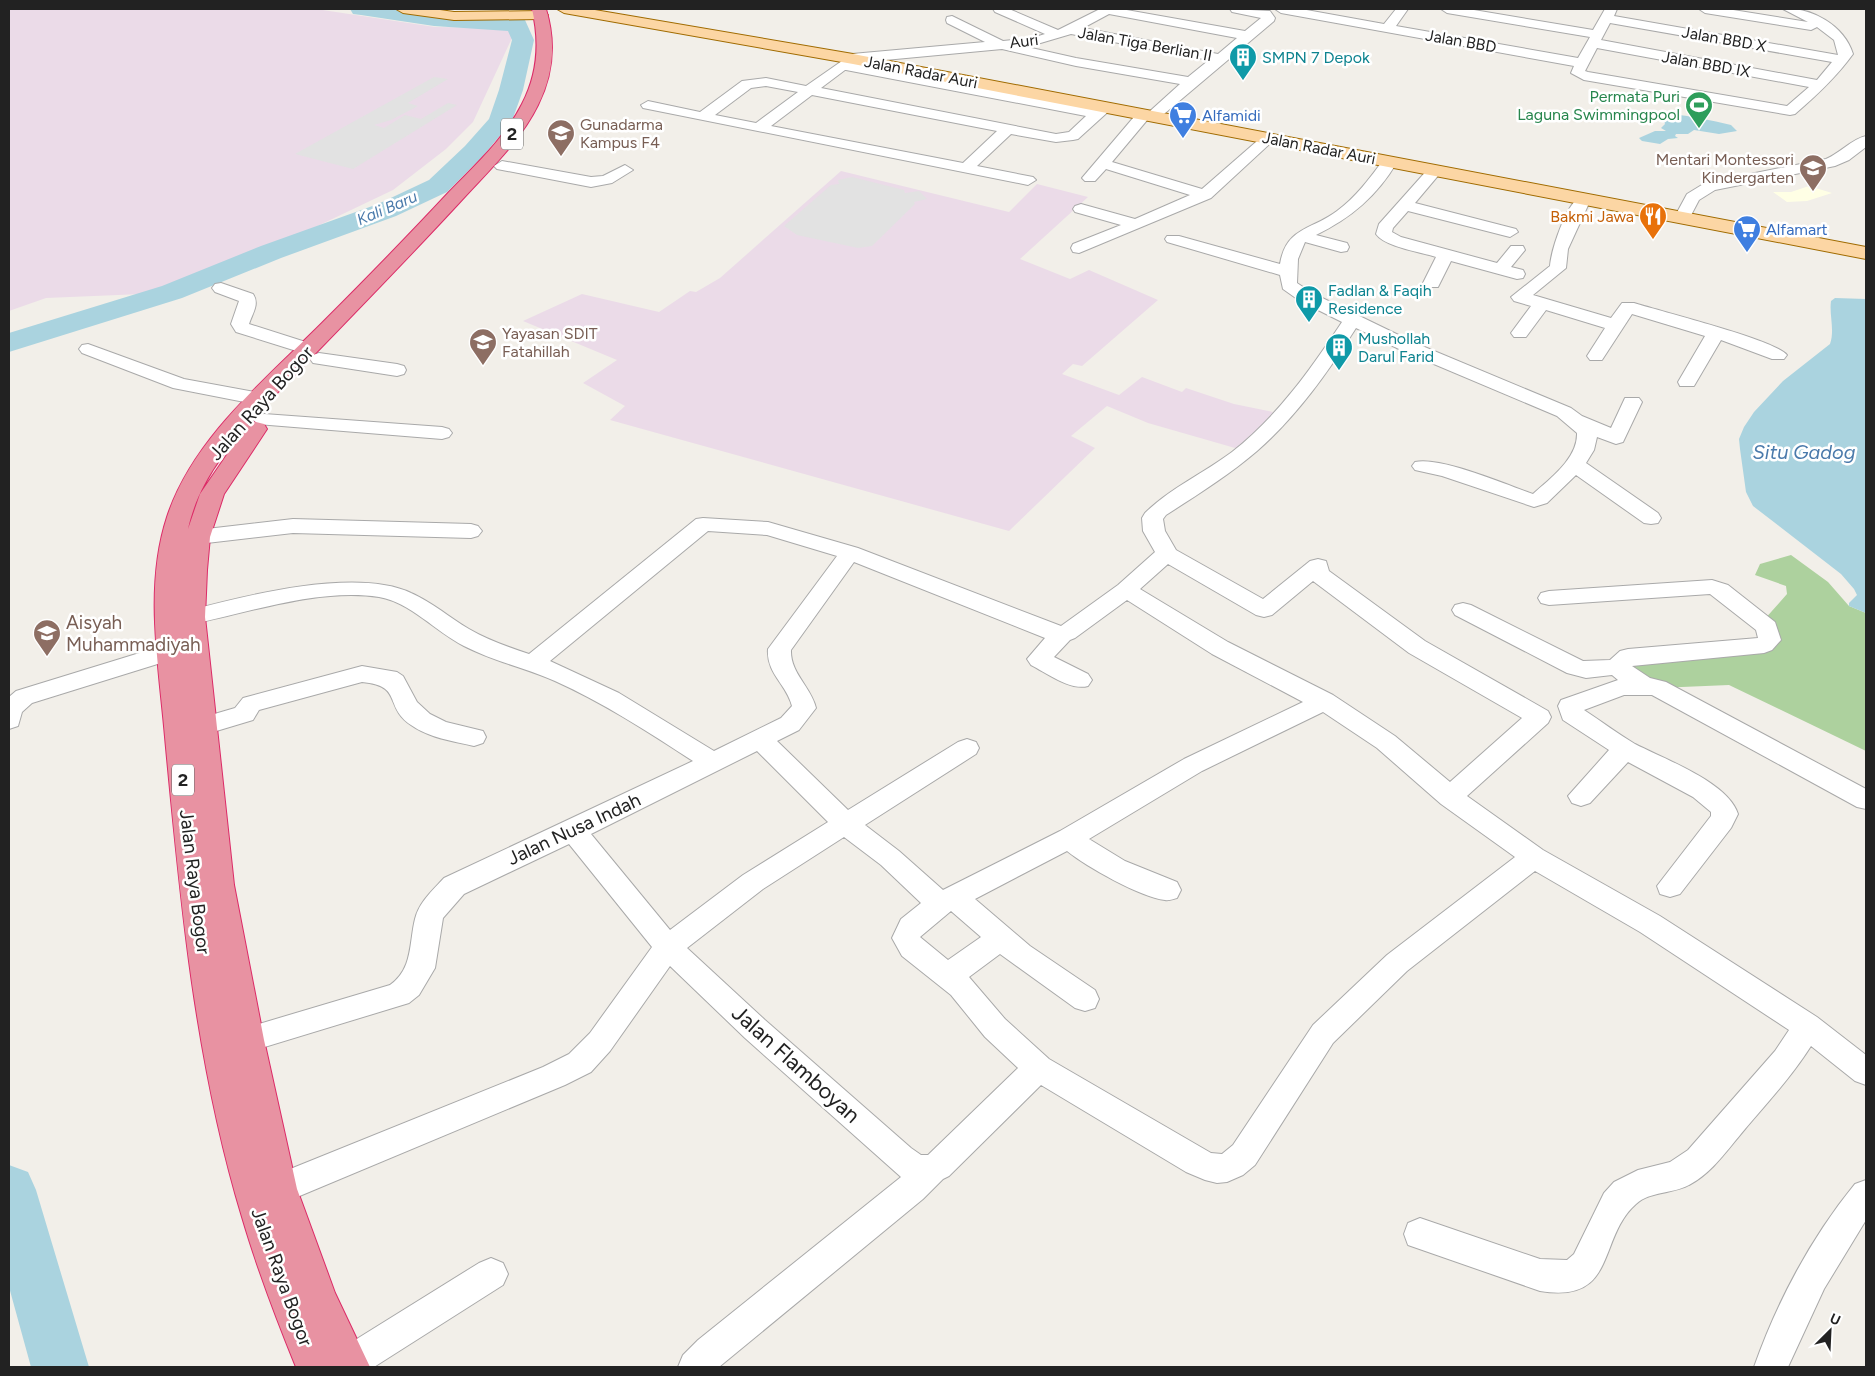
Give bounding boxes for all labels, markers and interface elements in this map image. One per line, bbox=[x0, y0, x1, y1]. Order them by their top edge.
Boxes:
street label: Jalan BBD X bbox=[1680, 22, 1768, 56]
street label: Jalan Tiga Berlian II bbox=[1076, 23, 1214, 65]
street label: Jalan BBD bbox=[1424, 25, 1498, 57]
street label: Auri bbox=[1009, 30, 1039, 52]
building icon: SMPN 7 Depok bbox=[1228, 42, 1258, 81]
street label: Jalan BBD IX bbox=[1660, 47, 1752, 81]
place label: SMPN 7 Depok bbox=[1262, 48, 1370, 67]
street label: Jalan Radar Auri bbox=[863, 52, 979, 92]
place label: Permata Puri Laguna Swimmingpool bbox=[1517, 87, 1680, 124]
sports icon: Permata Puri Laguna Swimmingpool bbox=[1684, 90, 1714, 129]
supermarket icon: Alfamidi bbox=[1168, 100, 1198, 139]
place label: Alfamidi bbox=[1202, 106, 1261, 125]
place label: Gunadarma Kampus F4 bbox=[580, 115, 663, 152]
road number: 2 bbox=[501, 118, 523, 150]
school or university icon: Gunadarma Kampus F4 bbox=[546, 118, 576, 157]
street label: Jalan Radar Auri bbox=[1261, 128, 1377, 168]
place label: Mentari Montessori Kindergarten bbox=[1656, 150, 1794, 187]
school or university icon: Mentari Montessori Kindergarten bbox=[1798, 153, 1828, 192]
water label: Kali Baru bbox=[354, 187, 420, 229]
restaurant icon: Bakmi Jawa bbox=[1638, 201, 1668, 240]
place label: Bakmi Jawa bbox=[1550, 207, 1634, 226]
supermarket icon: Alfamart bbox=[1732, 214, 1762, 253]
place label: Alfamart bbox=[1766, 220, 1828, 239]
place label: Fadlan & Faqih Residence bbox=[1328, 281, 1432, 318]
building icon: Fadlan & Faqih Residence bbox=[1294, 284, 1324, 323]
place label: Yayasan SDIT Fatahillah bbox=[502, 324, 598, 361]
school or university icon: Yayasan SDIT Fatahillah bbox=[468, 327, 498, 366]
place label: Mushollah Darul Farid bbox=[1358, 329, 1434, 366]
building icon: Mushollah Darul Farid bbox=[1324, 332, 1354, 371]
street label: Jalan Raya Bogor bbox=[204, 341, 319, 465]
water label: Situ Gadog bbox=[1753, 440, 1856, 464]
place label: Aisyah Muhammadiyah bbox=[66, 611, 201, 656]
school or university icon: Aisyah Muhammadiyah bbox=[32, 618, 62, 657]
road number: 2 bbox=[172, 764, 194, 796]
street label: Jalan Nusa Indah bbox=[504, 788, 644, 870]
street label: Jalan Raya Bogor bbox=[175, 808, 215, 956]
street label: Jalan Flamboyan bbox=[726, 999, 866, 1129]
street label: Jalan Raya Bogor bbox=[246, 1205, 318, 1350]
north arrow bbox=[1805, 1306, 1855, 1356]
text: U bbox=[1827, 1310, 1843, 1329]

